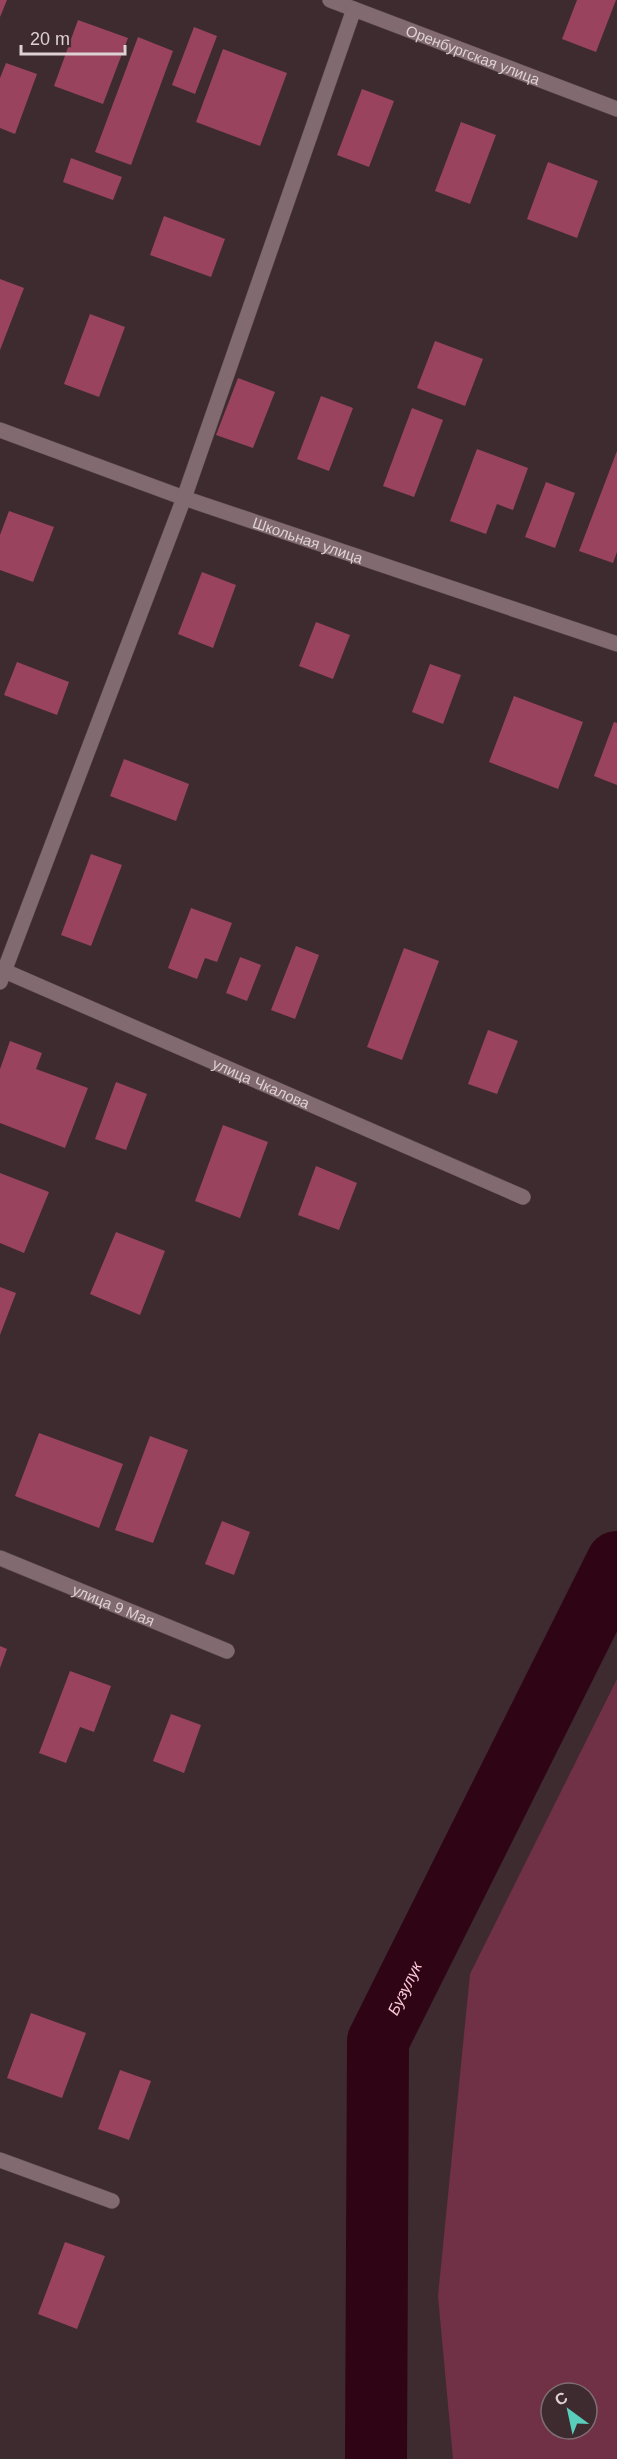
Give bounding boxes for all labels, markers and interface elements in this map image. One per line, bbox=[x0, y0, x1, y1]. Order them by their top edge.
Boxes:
scale bar bbox=[21, 18, 124, 56]
street label: Оренбургская улица bbox=[404, 21, 543, 88]
text: 20 m bbox=[30, 29, 70, 49]
street label: Школьная улица bbox=[251, 513, 366, 566]
street label: улица Чкалова bbox=[210, 1054, 313, 1112]
street label: улица 9 Мая bbox=[70, 1580, 157, 1629]
water label: Бузулук bbox=[384, 1958, 425, 2018]
north arrow bbox=[539, 2381, 599, 2441]
text: С bbox=[552, 2388, 571, 2409]

